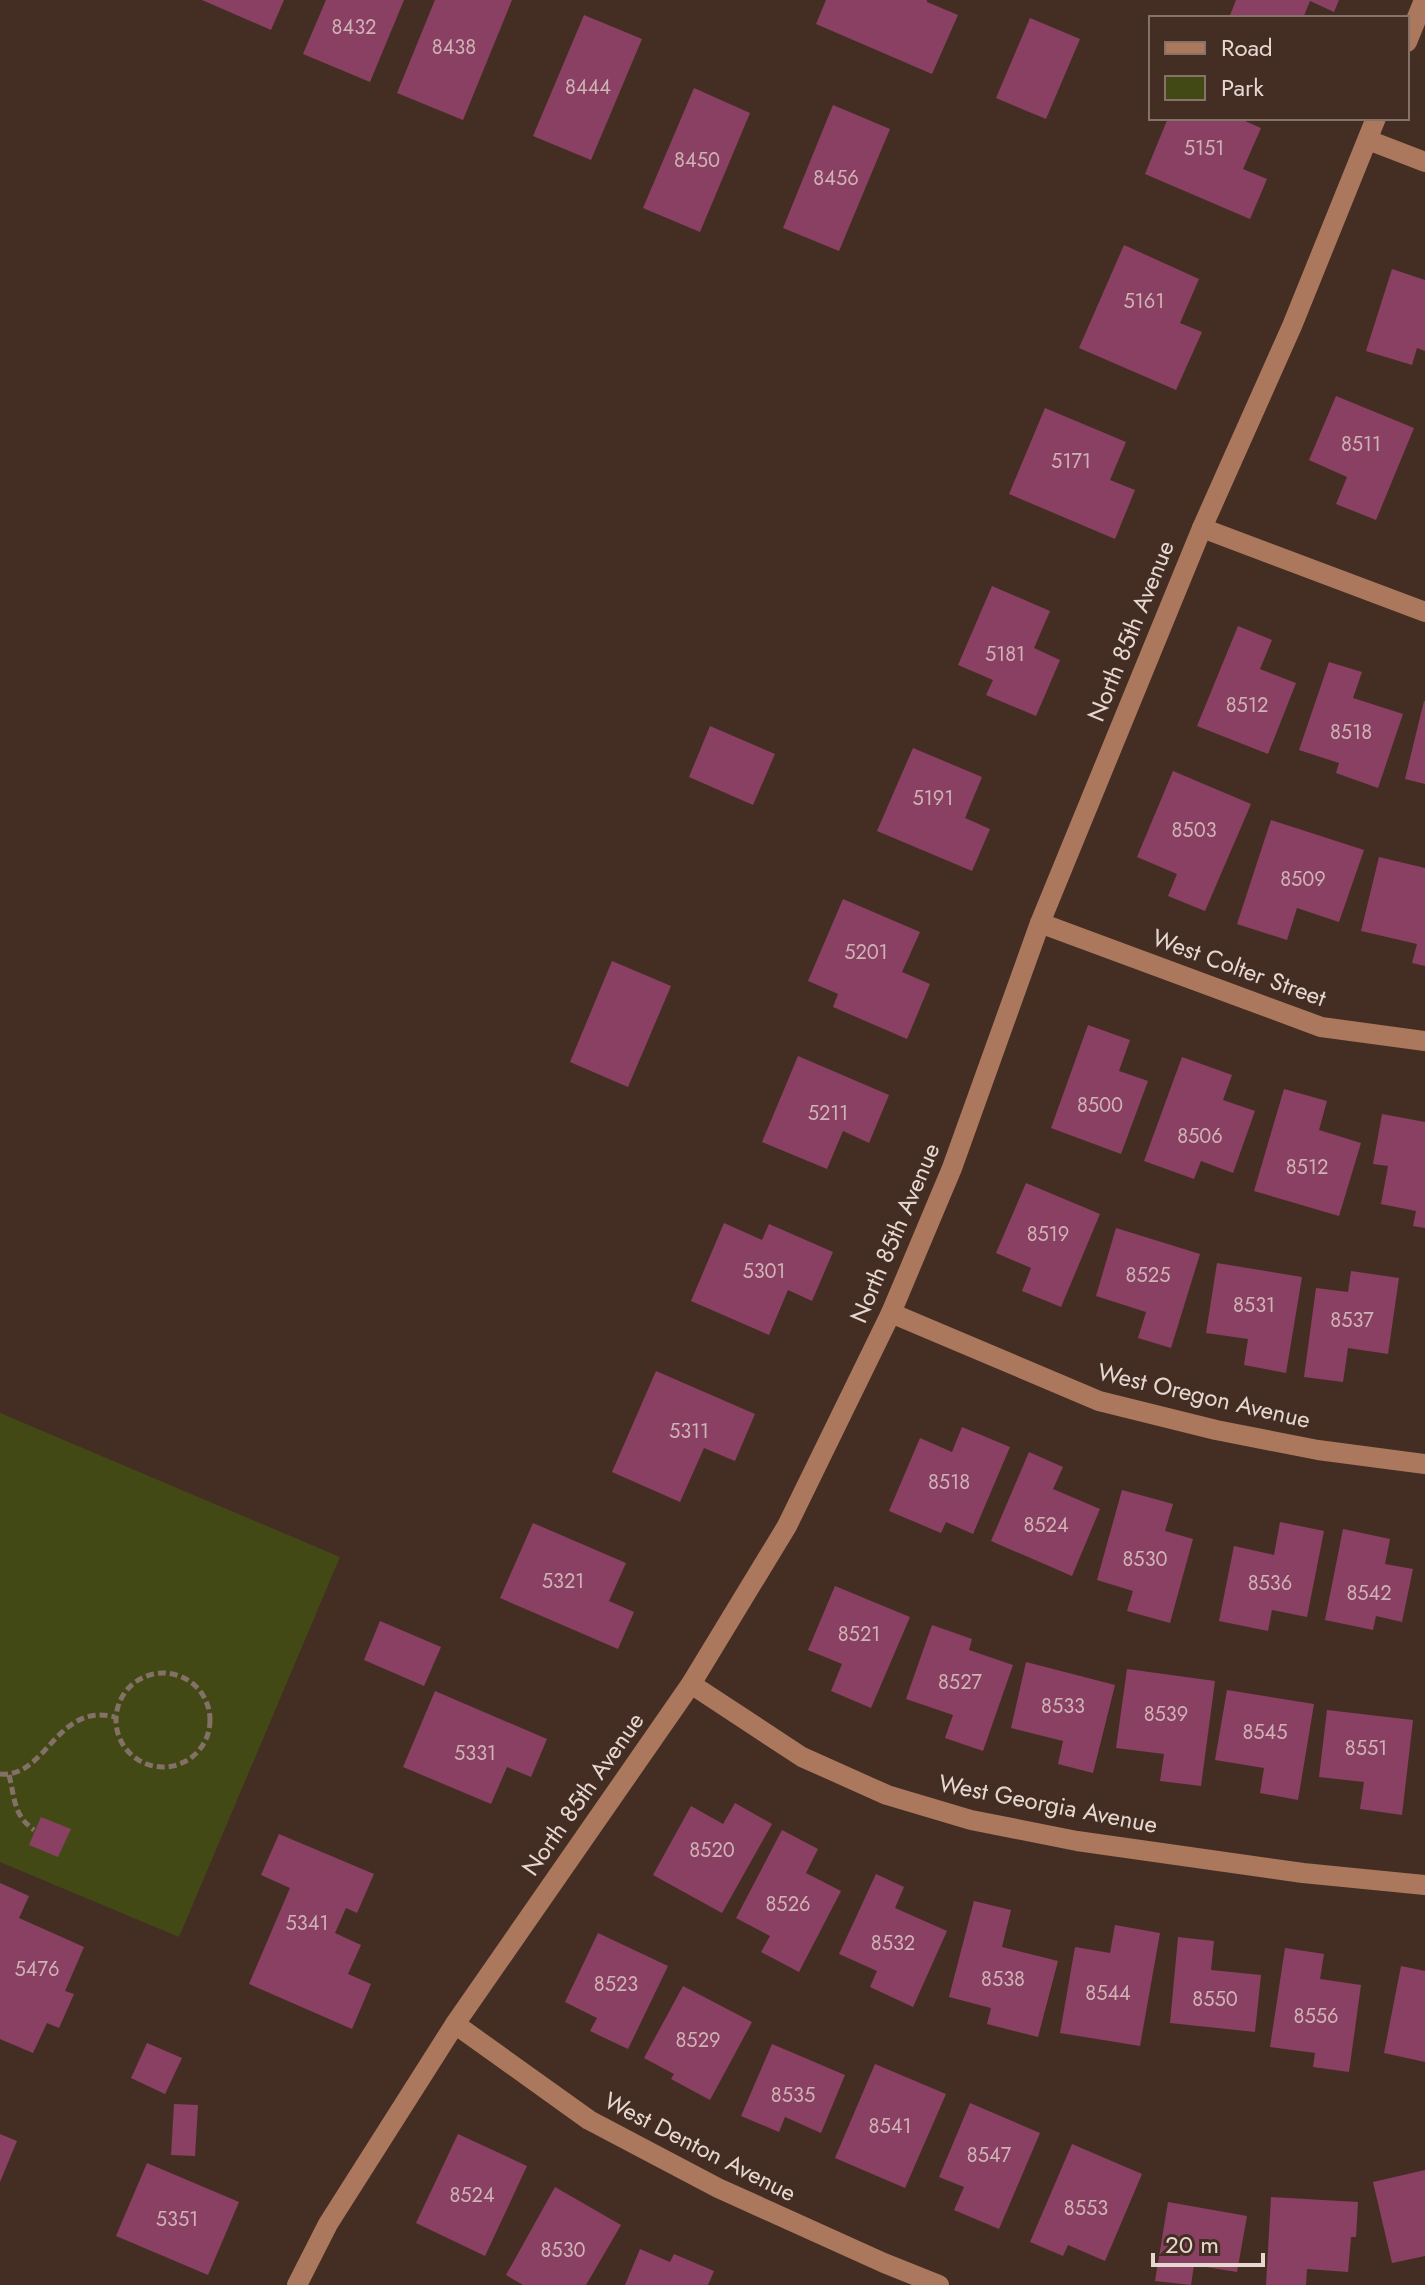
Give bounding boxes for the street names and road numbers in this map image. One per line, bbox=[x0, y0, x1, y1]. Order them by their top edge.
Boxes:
street label: North 85th Avenue bbox=[1078, 535, 1183, 727]
street label: West Colter Street bbox=[1147, 920, 1331, 1015]
street label: North 85th Avenue bbox=[841, 1137, 948, 1328]
street label: West Oregon Avenue bbox=[1094, 1354, 1314, 1437]
street label: North 85th Avenue bbox=[513, 1705, 652, 1883]
street label: West Georgia Avenue bbox=[936, 1765, 1160, 1842]
street label: West Denton Avenue bbox=[598, 2083, 802, 2210]

